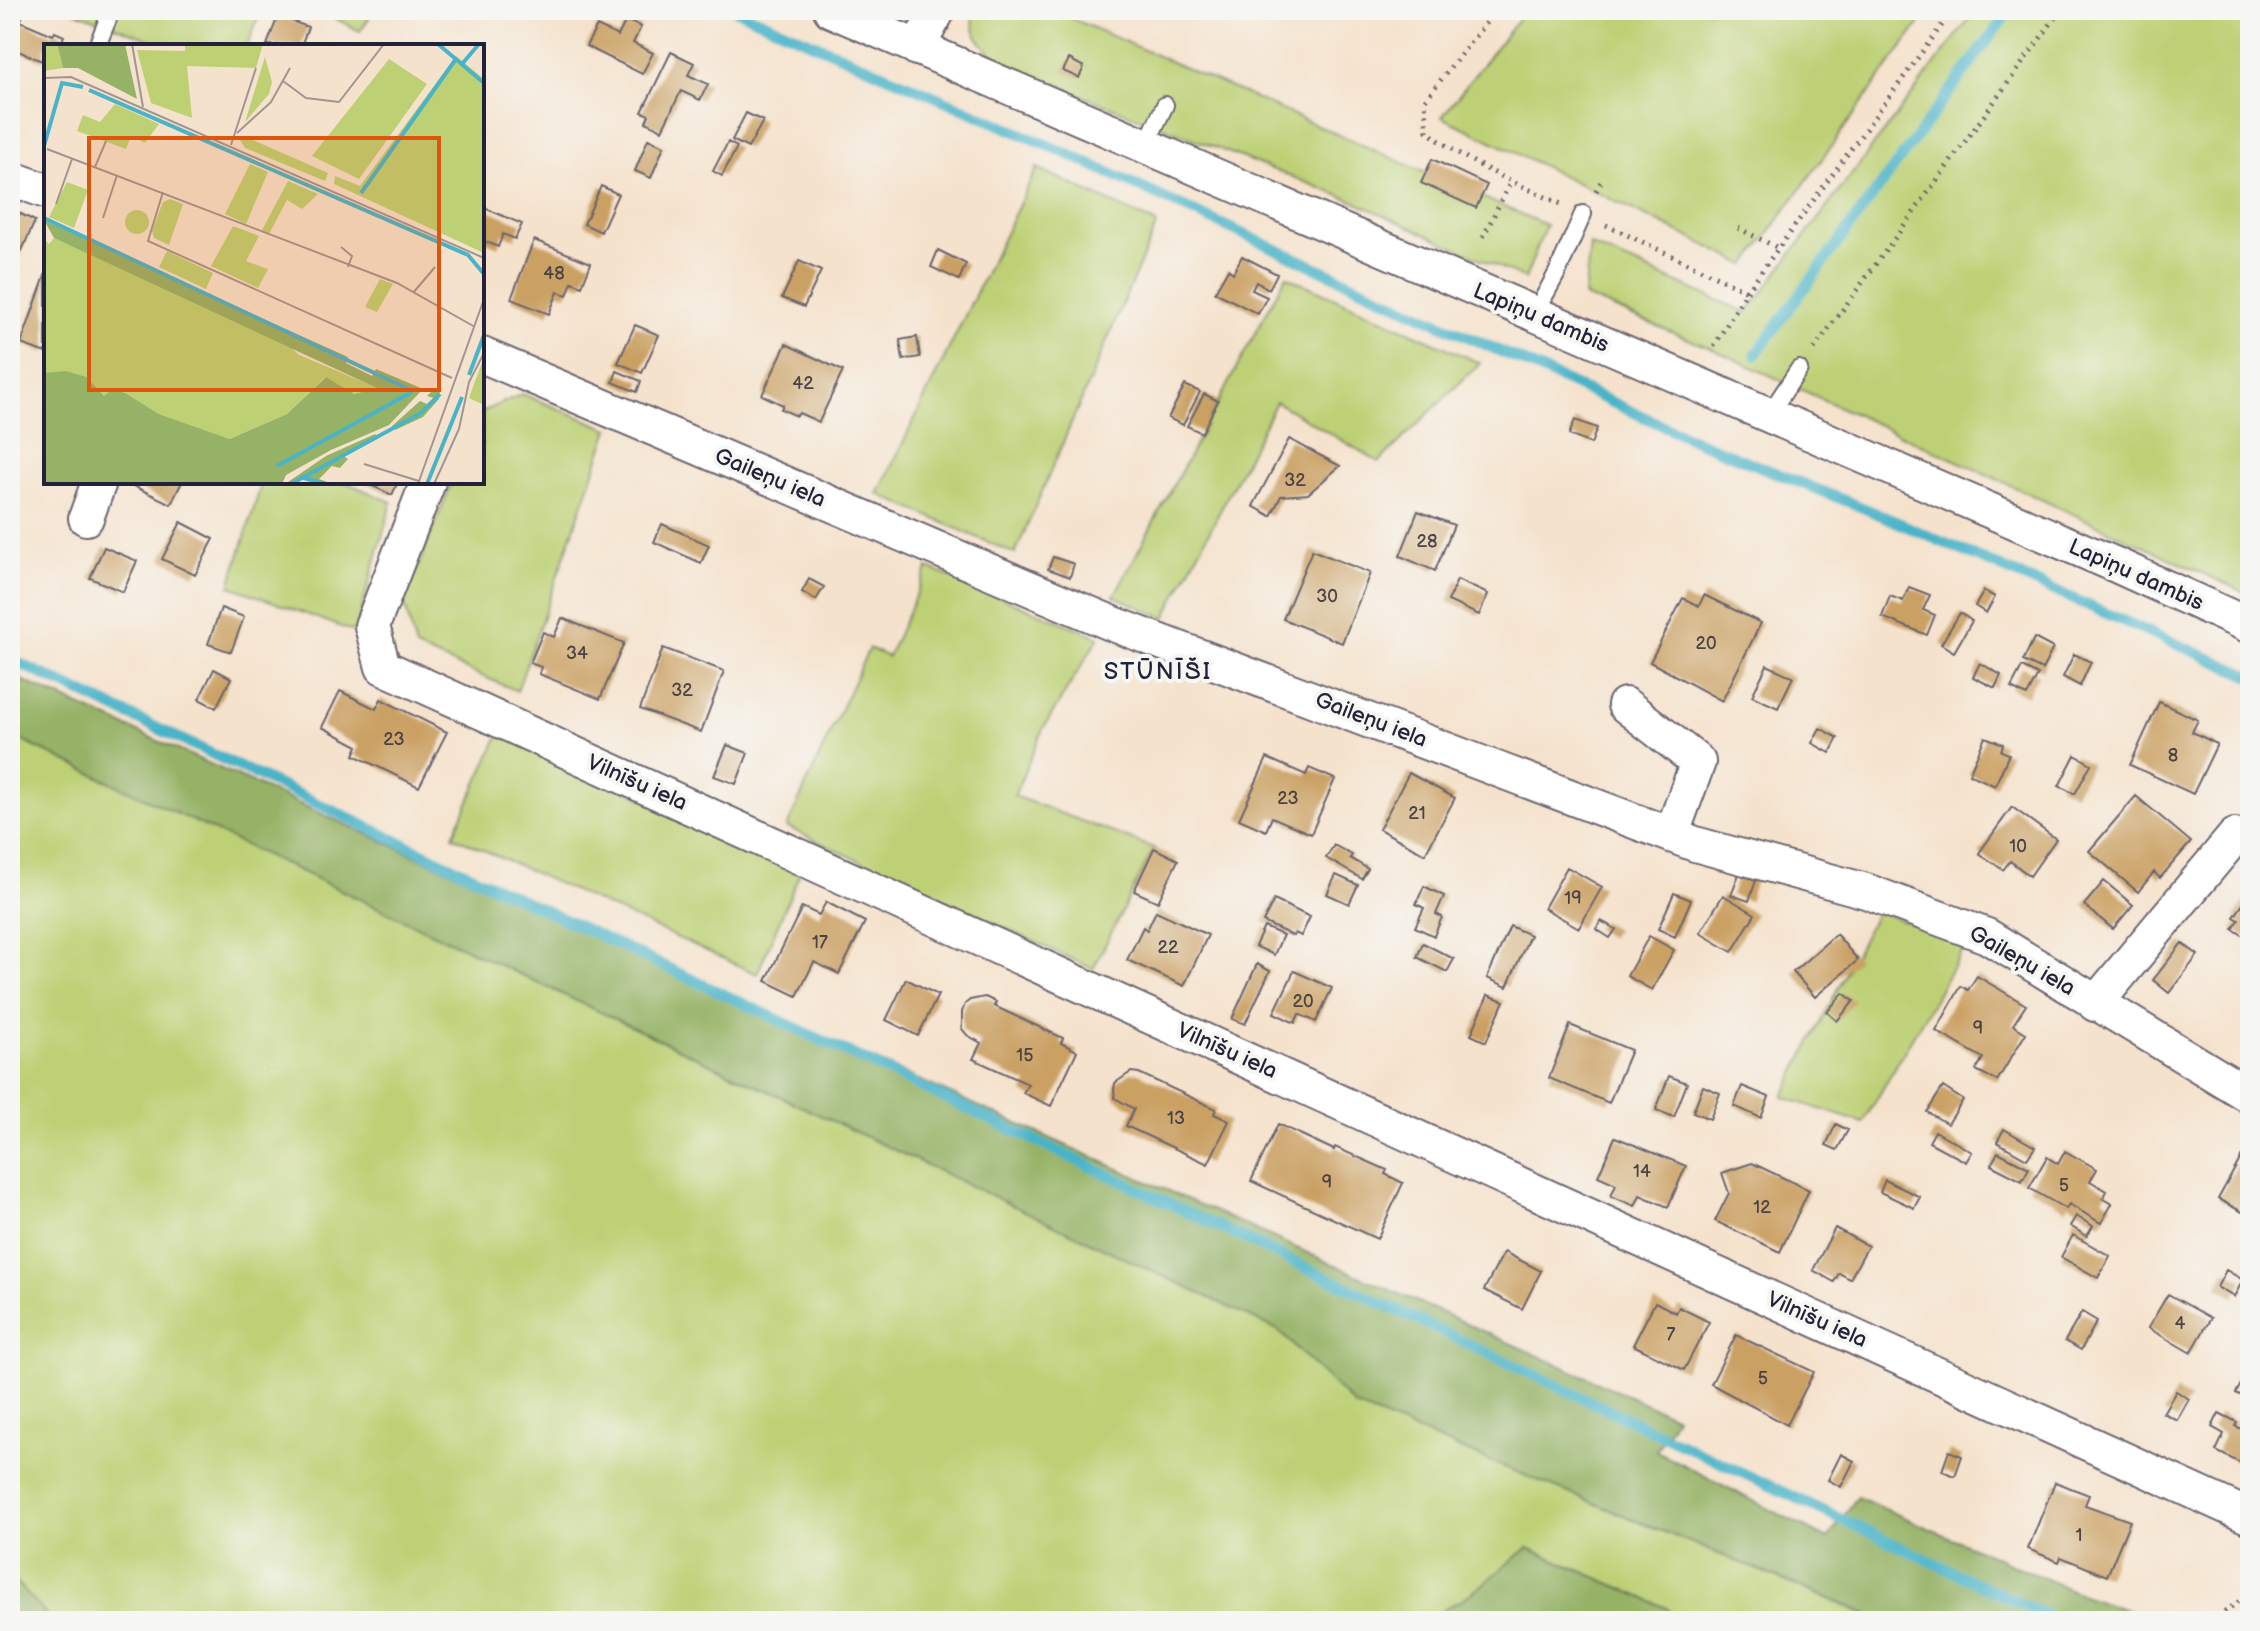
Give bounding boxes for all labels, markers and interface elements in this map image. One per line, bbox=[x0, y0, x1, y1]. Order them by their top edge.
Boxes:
inset map bbox=[44, 44, 484, 484]
house number: 48 bbox=[543, 263, 565, 284]
street label: Lapiņu dambis bbox=[1469, 277, 1613, 359]
house number: 42 bbox=[792, 373, 814, 394]
street label: Gaileņu iela bbox=[711, 443, 829, 513]
house number: 32 bbox=[1284, 470, 1306, 491]
house number: 28 bbox=[1416, 531, 1438, 552]
street label: Lapiņu dambis bbox=[2064, 533, 2208, 617]
house number: 30 bbox=[1316, 586, 1338, 607]
house number: 20 bbox=[1695, 633, 1717, 654]
house number: 34 bbox=[566, 643, 588, 664]
district label: STŪNĪŠI bbox=[1104, 657, 1212, 686]
house number: 32 bbox=[671, 680, 693, 701]
street label: Gaileņu iela bbox=[1311, 686, 1431, 754]
house number: 23 bbox=[383, 729, 405, 750]
house number: 8 bbox=[2168, 745, 2178, 766]
street label: Vilnīšu iela bbox=[583, 749, 691, 817]
house number: 23 bbox=[1277, 788, 1299, 809]
house number: 21 bbox=[1408, 803, 1426, 824]
house number: 10 bbox=[2009, 836, 2027, 857]
house number: 19 bbox=[1564, 888, 1582, 909]
street label: Gaileņu iela bbox=[1964, 920, 2080, 1002]
house number: 17 bbox=[812, 932, 828, 953]
house number: 22 bbox=[1157, 937, 1179, 958]
house number: 20 bbox=[1292, 991, 1314, 1012]
street label: Vilnīšu iela bbox=[1173, 1017, 1281, 1085]
house number: 9 bbox=[1973, 1018, 1983, 1039]
house number: 15 bbox=[1016, 1045, 1034, 1066]
house number: 13 bbox=[1167, 1108, 1185, 1129]
house number: 14 bbox=[1633, 1161, 1651, 1182]
house number: 9 bbox=[1322, 1172, 1332, 1193]
house number: 5 bbox=[2059, 1175, 2069, 1196]
house number: 12 bbox=[1753, 1197, 1771, 1218]
street label: Vilnīšu iela bbox=[1763, 1286, 1871, 1354]
house number: 4 bbox=[2175, 1313, 2186, 1334]
house number: 7 bbox=[1667, 1324, 1676, 1345]
house number: 5 bbox=[1758, 1368, 1768, 1389]
house number: 1 bbox=[2076, 1525, 2082, 1546]

